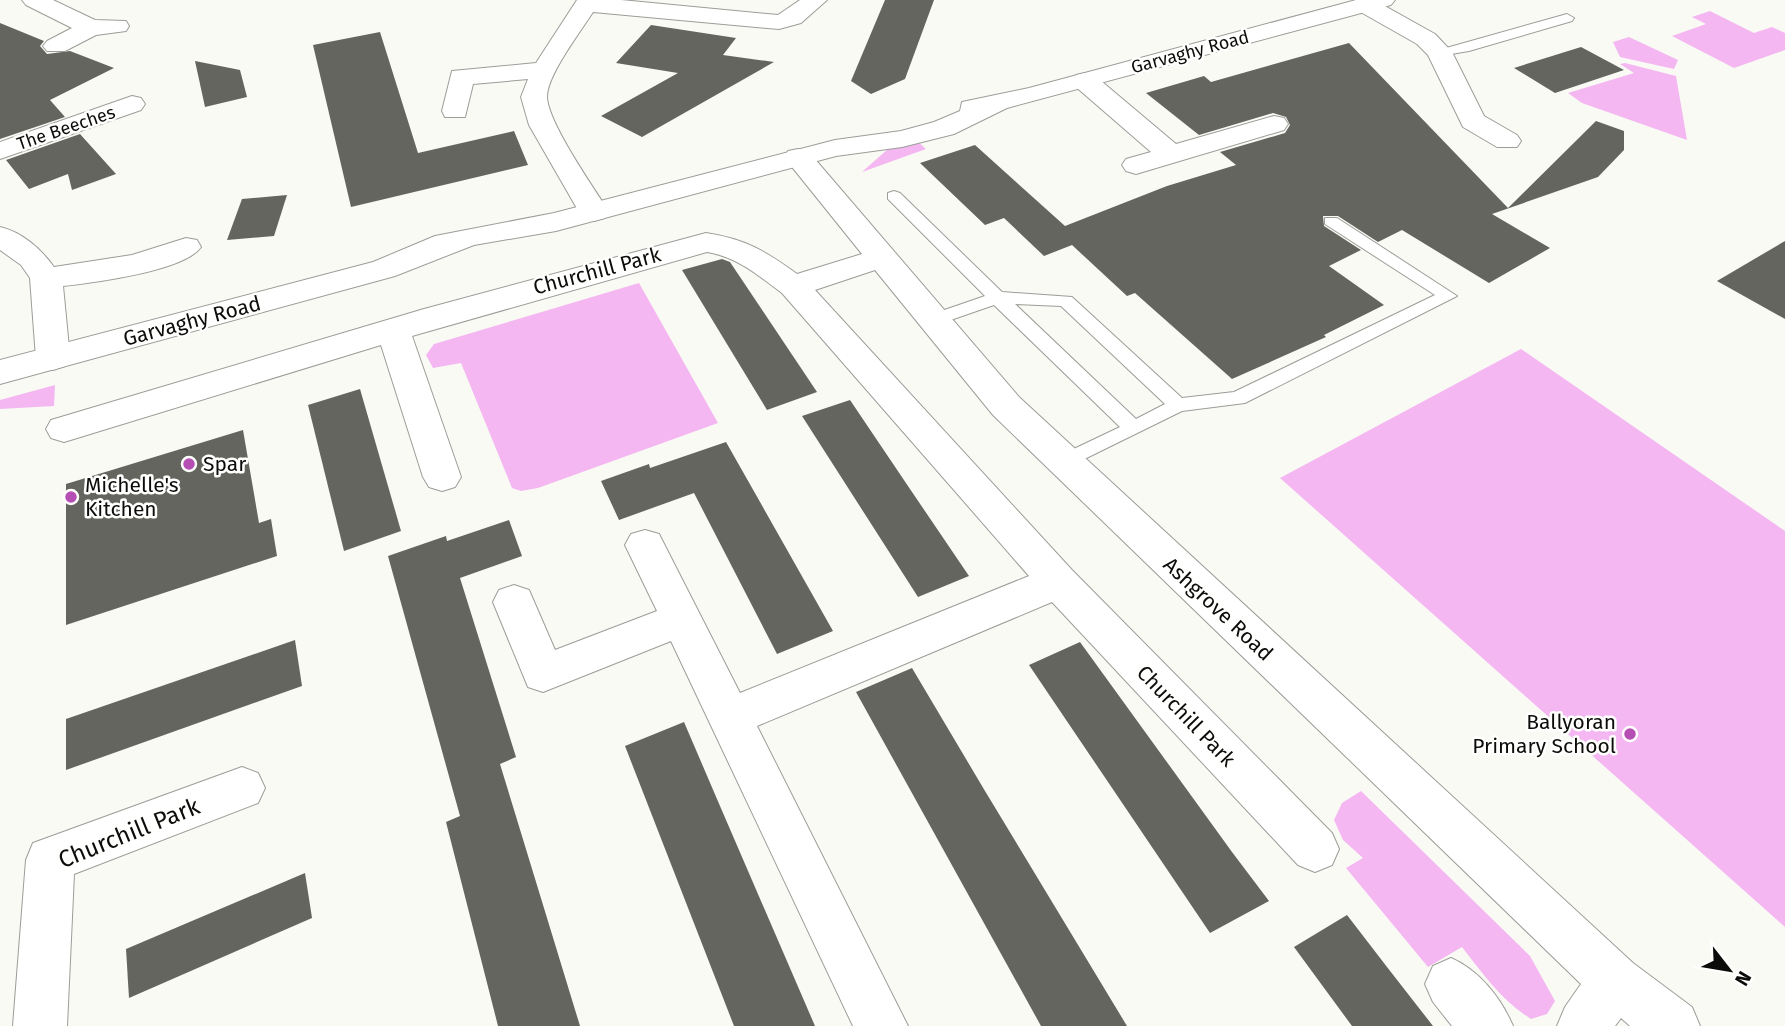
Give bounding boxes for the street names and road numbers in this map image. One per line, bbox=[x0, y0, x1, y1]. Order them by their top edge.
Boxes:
street label: Garvaghy Road bbox=[1129, 26, 1251, 78]
street label: The Beeches bbox=[14, 101, 118, 155]
street label: Churchill Park bbox=[530, 241, 664, 301]
street label: Garvaghy Road bbox=[120, 290, 264, 352]
street label: Ashgrove Road bbox=[1158, 552, 1278, 666]
street label: Churchill Park bbox=[1131, 660, 1241, 772]
street label: Churchill Park bbox=[54, 792, 204, 874]

